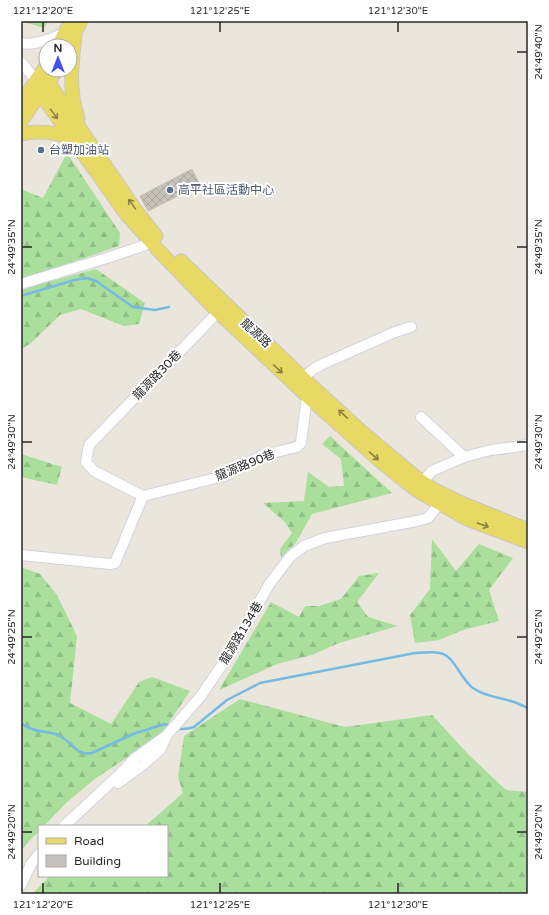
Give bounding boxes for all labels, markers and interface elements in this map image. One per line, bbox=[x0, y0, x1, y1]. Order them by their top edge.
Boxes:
text: 121°12'20"E bbox=[13, 5, 73, 17]
text: 121°12'25"E bbox=[190, 5, 250, 17]
text: 121°12'30"E bbox=[368, 5, 428, 17]
text: 24°49'40"N bbox=[533, 24, 545, 80]
north arrow bbox=[38, 38, 78, 78]
text: N bbox=[54, 42, 62, 55]
one-way arrow bbox=[50, 108, 58, 119]
place label: 台塑加油站 bbox=[49, 143, 109, 157]
marker: 台塑加油站 bbox=[36, 145, 46, 155]
place label: 高平社區活動中心 bbox=[178, 183, 274, 197]
marker: 高平社區活動中心 bbox=[165, 185, 175, 195]
one-way arrow bbox=[128, 199, 136, 210]
text: 24°49'35"N bbox=[6, 219, 18, 275]
text: 24°49'35"N bbox=[533, 219, 545, 275]
street label: 龍源路 bbox=[238, 316, 274, 350]
street label: 龍源路30巷 bbox=[130, 347, 184, 403]
one-way arrow bbox=[273, 364, 283, 374]
one-way arrow bbox=[338, 410, 348, 419]
text: 24°49'30"N bbox=[6, 414, 18, 470]
text: 24°49'30"N bbox=[533, 414, 545, 470]
street label: 龍源路90巷 bbox=[213, 447, 277, 483]
one-way arrow bbox=[368, 452, 379, 461]
one-way arrow bbox=[476, 522, 489, 529]
street label: 龍源路134巷 bbox=[217, 599, 265, 667]
text: 24°49'25"N bbox=[6, 609, 18, 665]
text: 24°49'25"N bbox=[533, 609, 545, 665]
text: 24°49'20"N bbox=[6, 804, 18, 860]
text: 24°49'20"N bbox=[533, 804, 545, 860]
legend bbox=[38, 825, 168, 877]
text: Road bbox=[74, 834, 104, 848]
text: Building bbox=[74, 854, 121, 868]
text: 121°12'20"E bbox=[13, 899, 73, 911]
text: 121°12'25"E bbox=[190, 899, 250, 911]
text: 121°12'30"E bbox=[368, 899, 428, 911]

